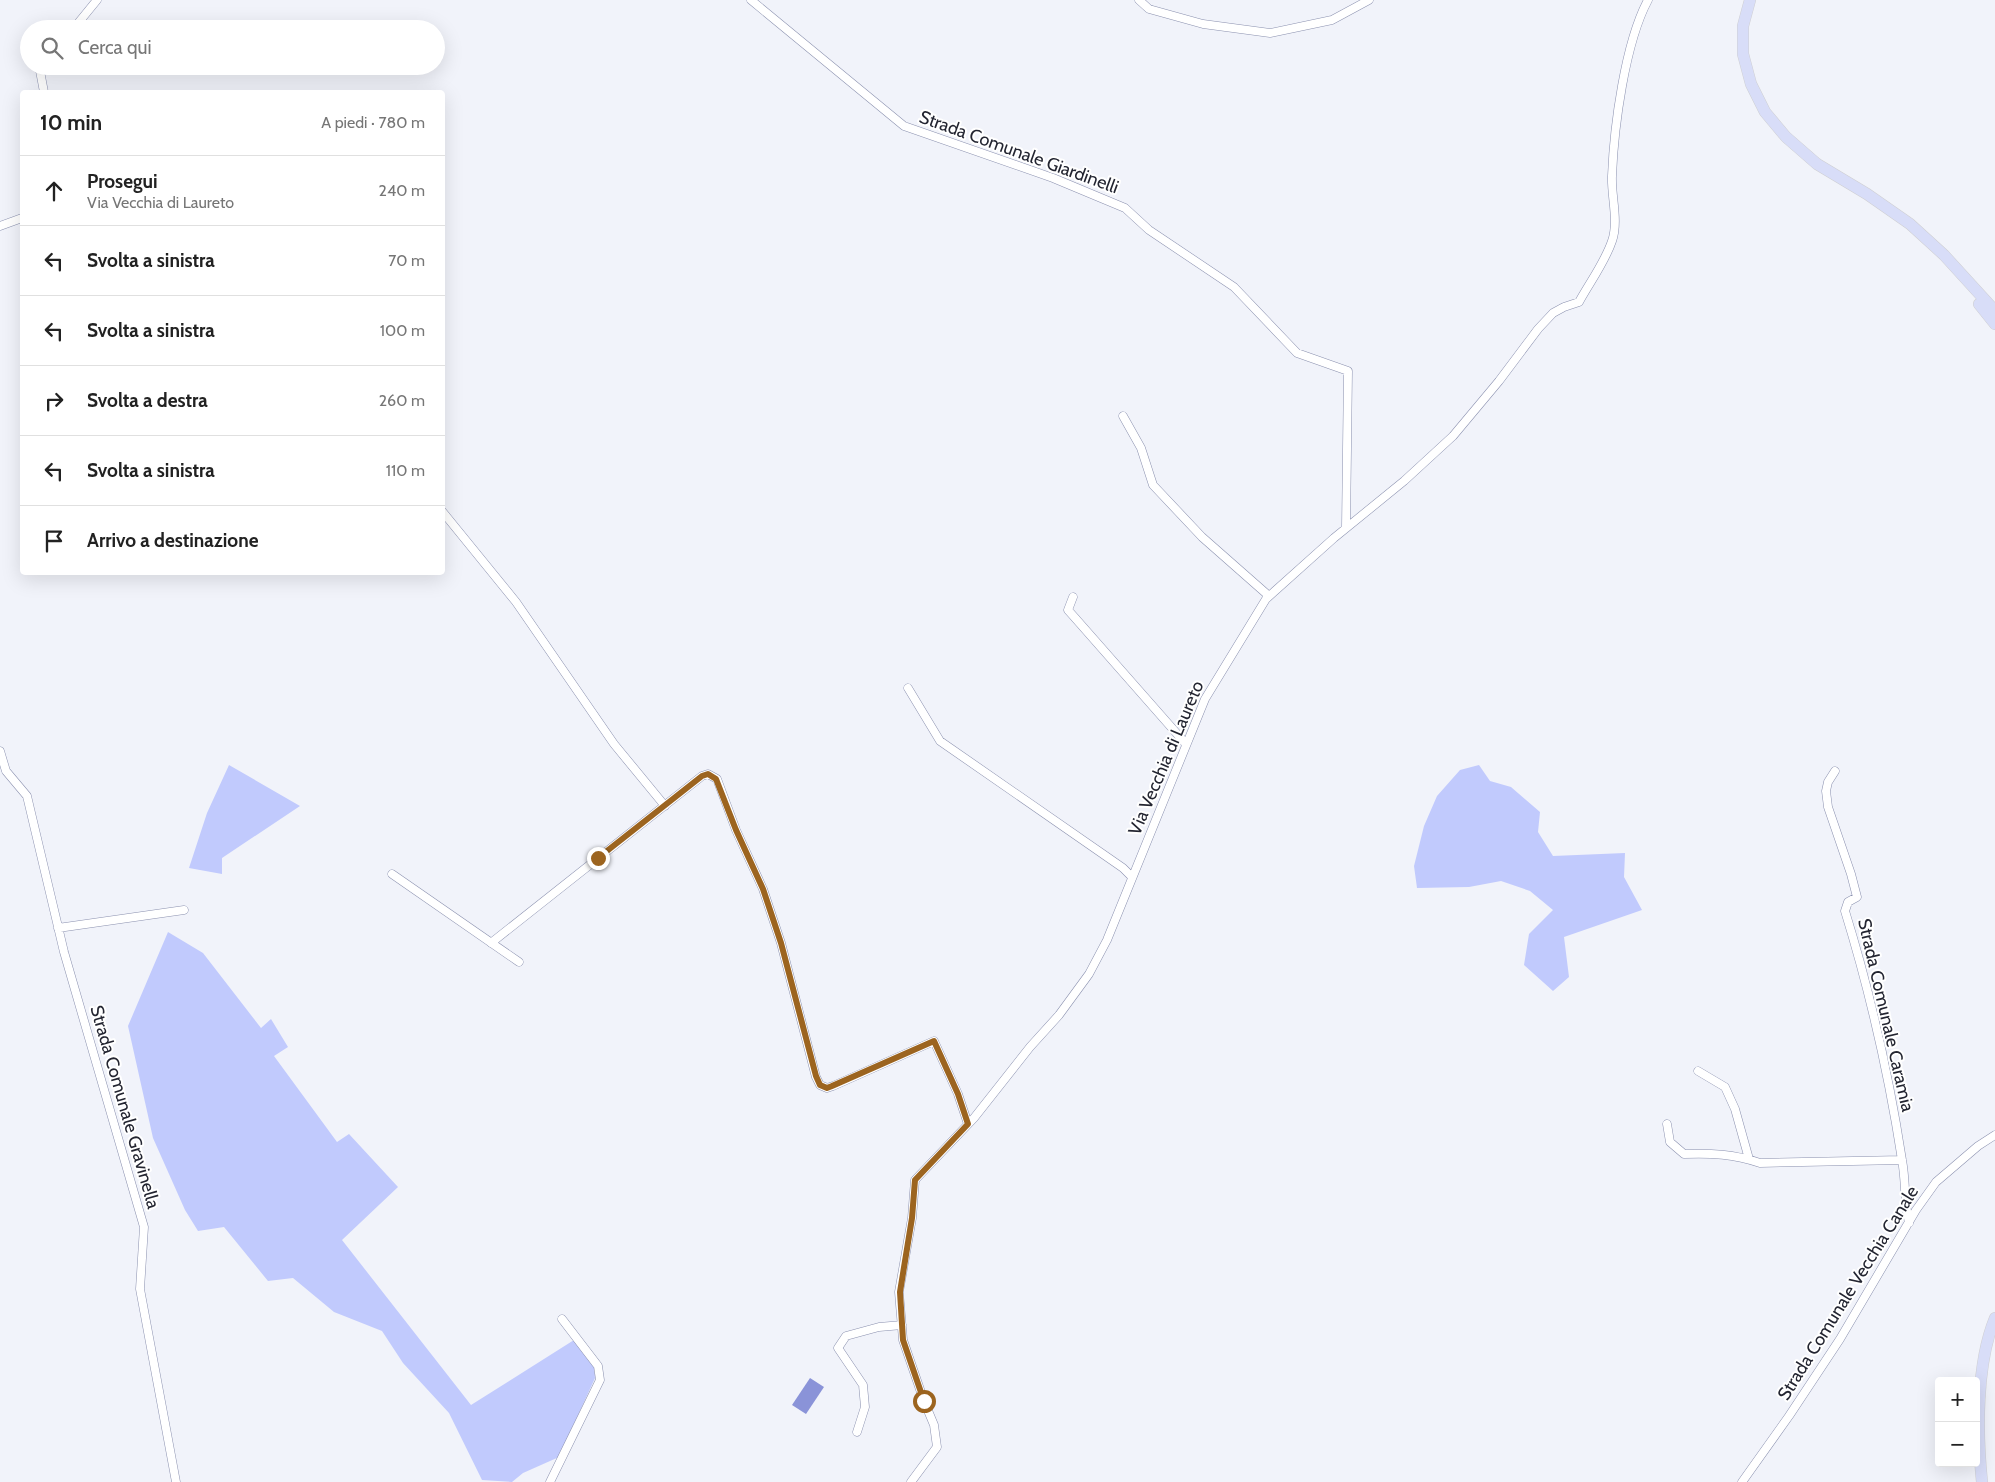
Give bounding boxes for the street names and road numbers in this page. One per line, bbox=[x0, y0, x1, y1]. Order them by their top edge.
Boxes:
street label: Strada Comunale Giardinelli bbox=[916, 106, 1122, 198]
street label: Via Vecchia di Laureto bbox=[1124, 677, 1208, 838]
street label: Strada Comunale Caramia bbox=[1853, 916, 1919, 1114]
street label: Strada Comunale Gravinella bbox=[85, 1003, 165, 1211]
street label: Strada Comunale Vecchia Canale bbox=[1773, 1182, 1923, 1404]

